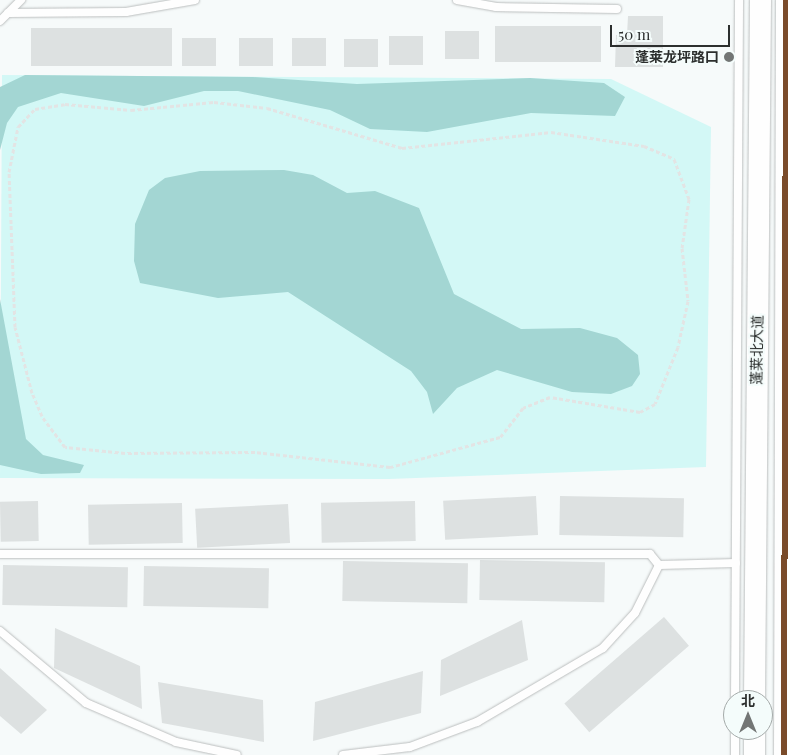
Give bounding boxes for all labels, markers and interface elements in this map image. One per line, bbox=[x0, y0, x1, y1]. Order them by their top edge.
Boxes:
scale bar bbox=[613, 15, 733, 47]
text: 50 m bbox=[618, 24, 650, 44]
place label: 蓬莱龙坪路口 bbox=[635, 49, 719, 65]
marker: 蓬莱龙坪路口 bbox=[723, 51, 735, 63]
street label: 蓬莱北大道 bbox=[748, 315, 766, 385]
north arrow bbox=[723, 690, 773, 740]
text: 北 bbox=[741, 691, 755, 710]

